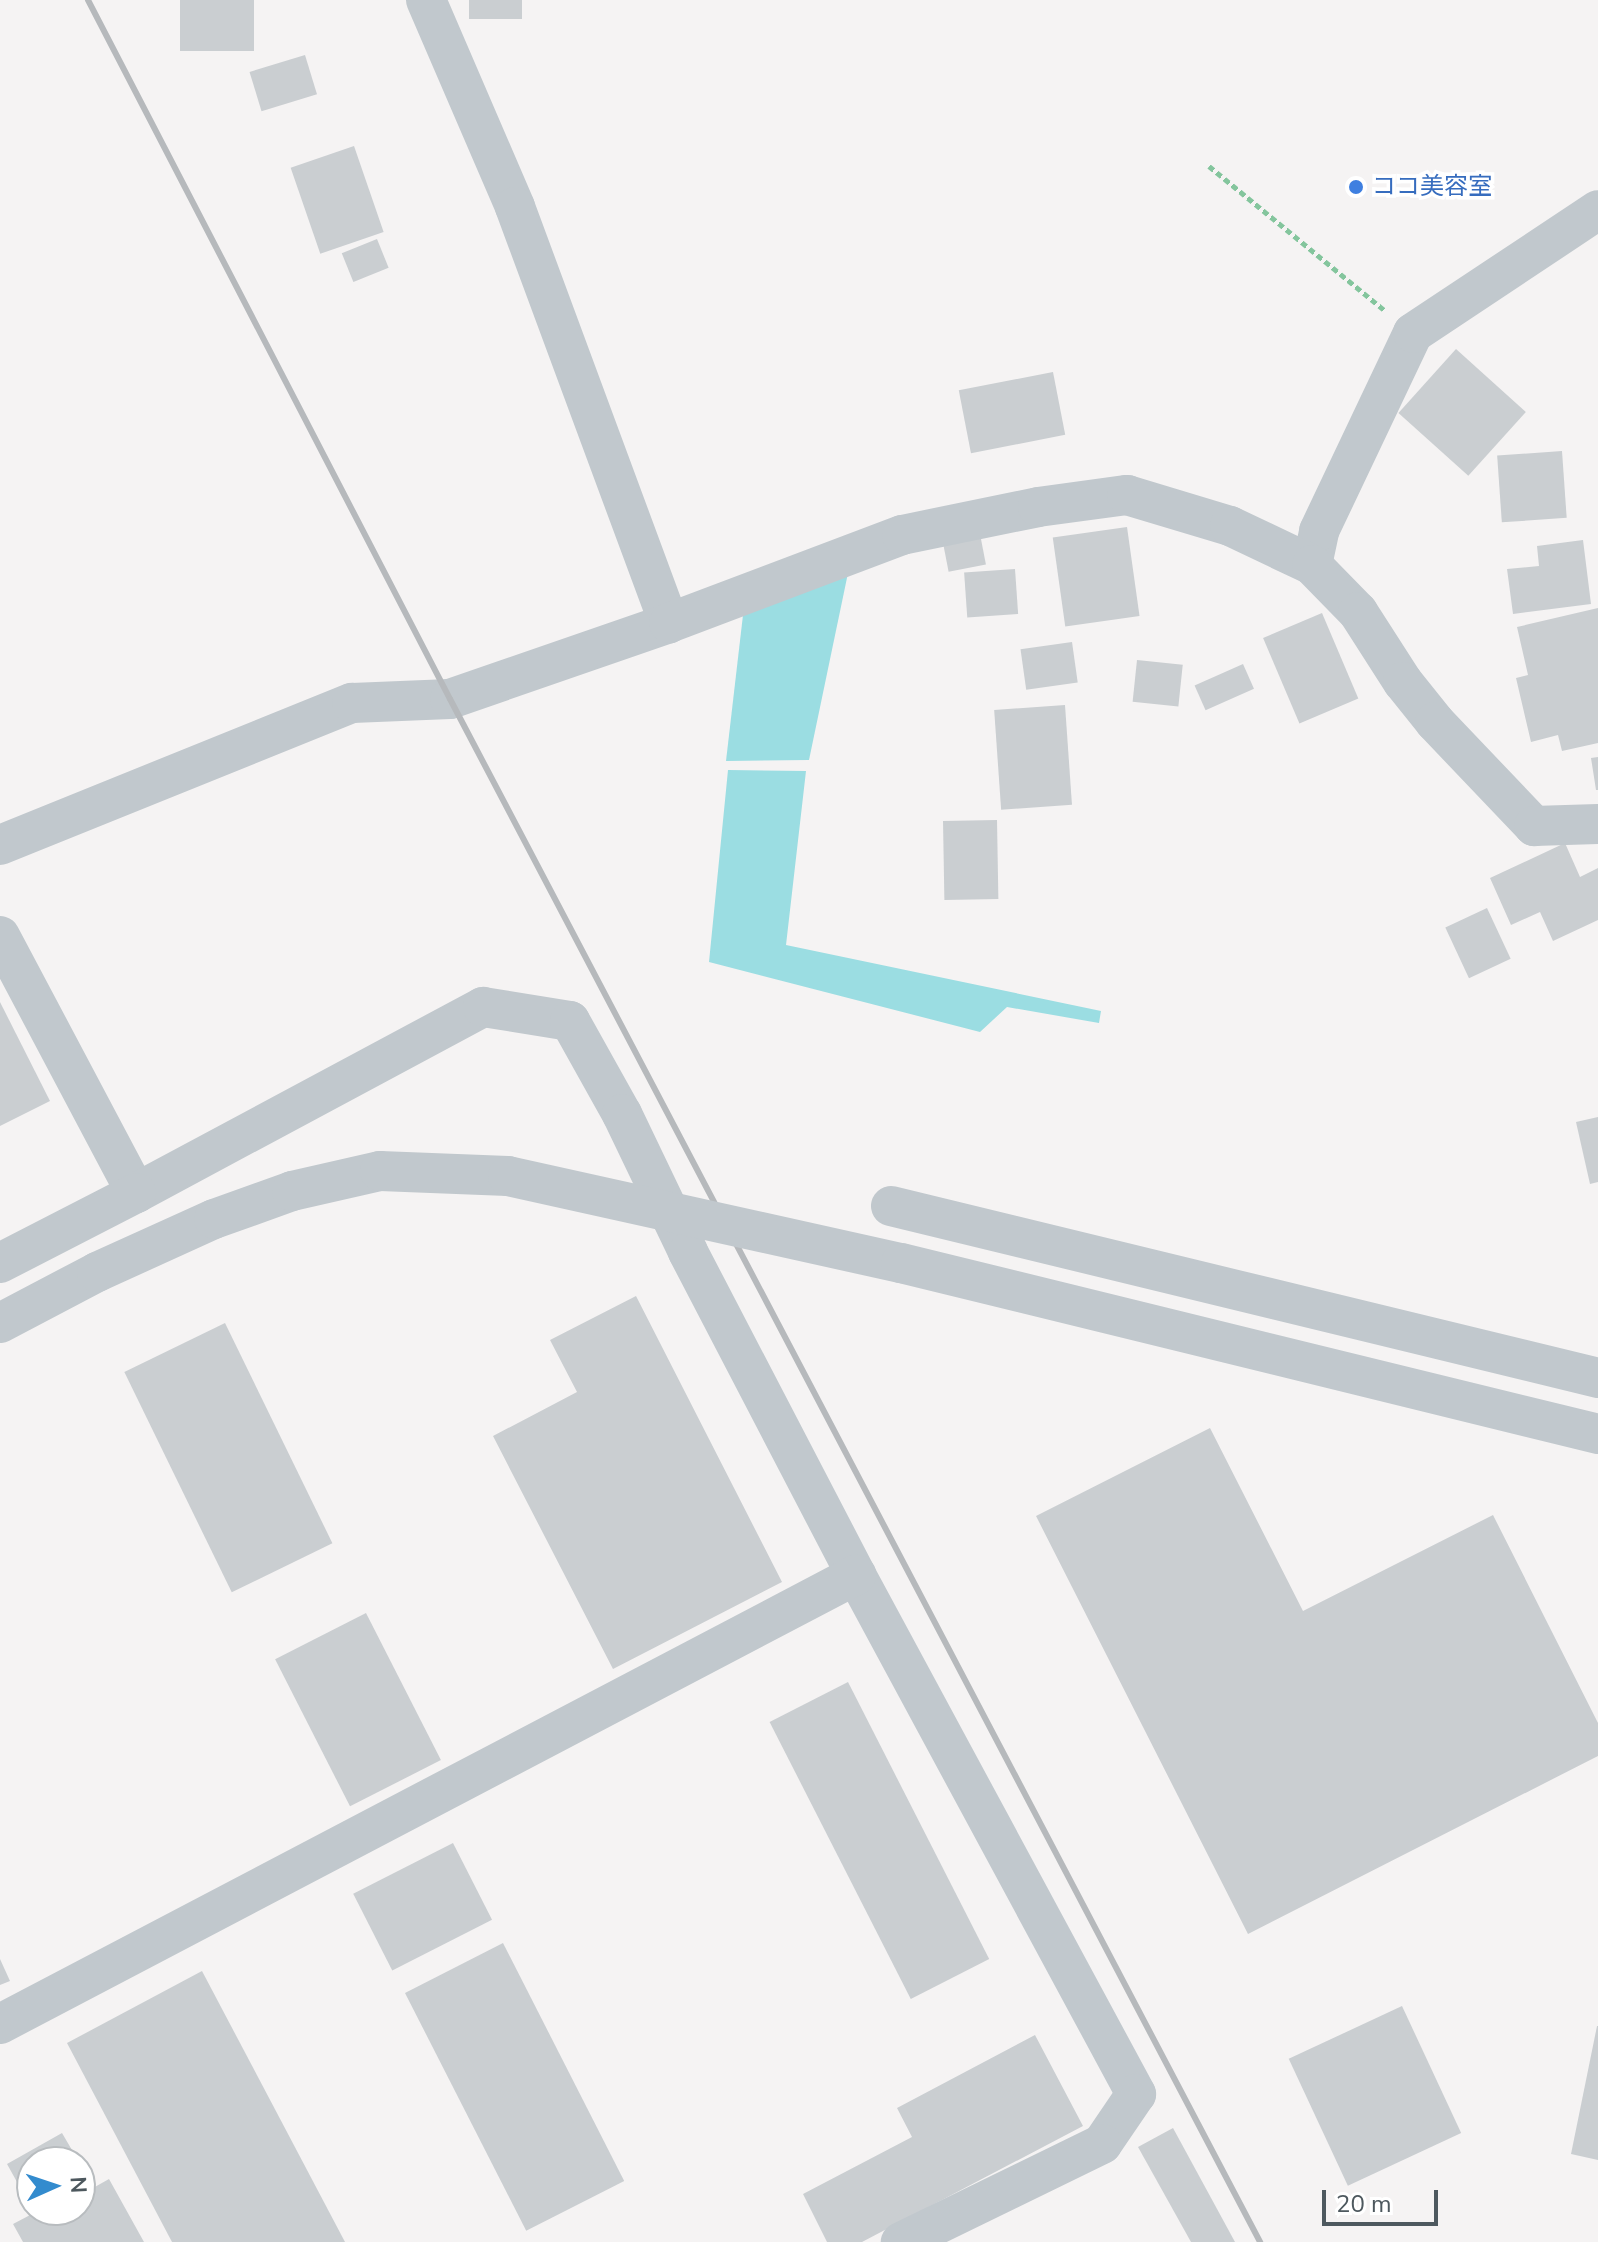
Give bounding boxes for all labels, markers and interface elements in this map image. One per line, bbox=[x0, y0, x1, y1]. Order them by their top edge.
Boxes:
place label: ココ美容室 bbox=[1372, 173, 1492, 201]
marker: ココ美容室 bbox=[1347, 178, 1365, 196]
north arrow bbox=[16, 2146, 96, 2226]
scale bar bbox=[1326, 2174, 1442, 2224]
text: N bbox=[63, 2176, 93, 2194]
text: 20 m bbox=[1336, 2188, 1392, 2220]

